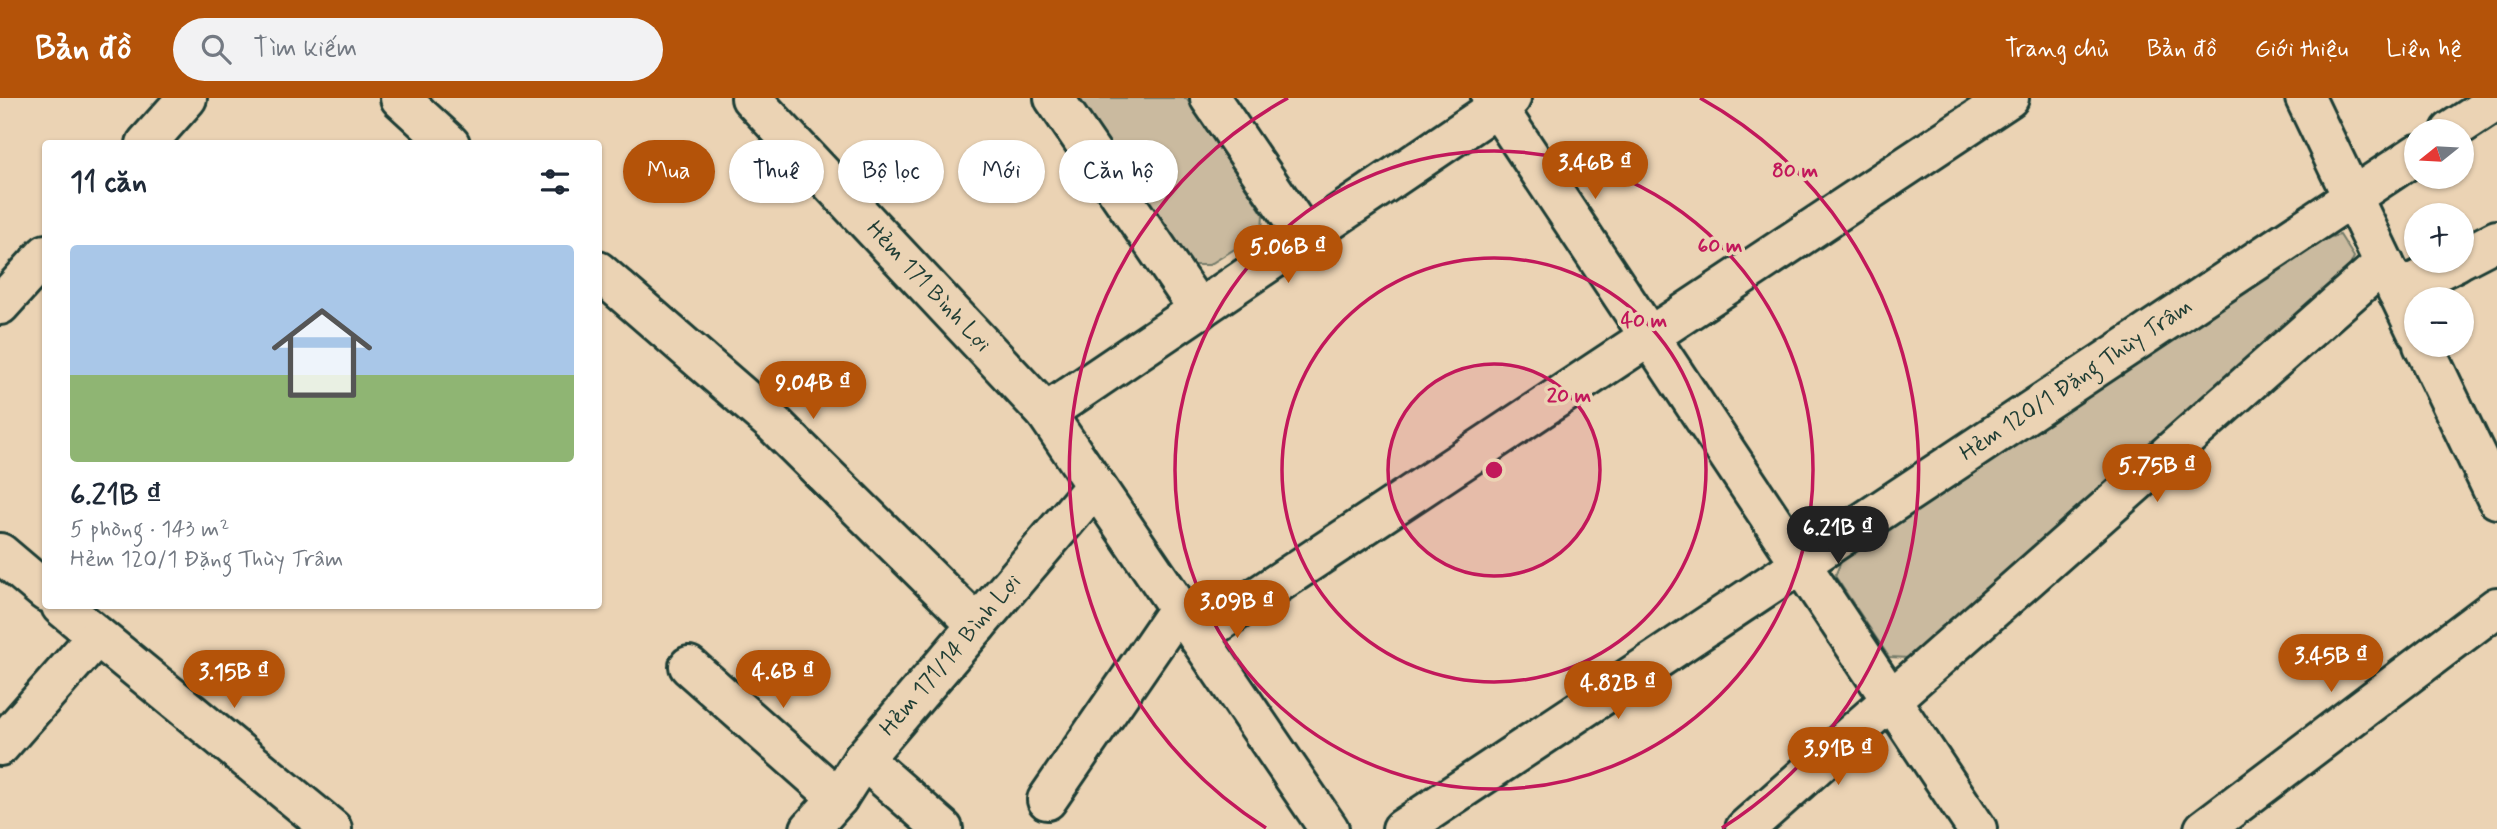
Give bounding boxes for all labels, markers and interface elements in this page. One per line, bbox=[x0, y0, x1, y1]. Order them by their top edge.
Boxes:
search box bbox=[173, 18, 663, 81]
text: Bản đồ bbox=[35, 27, 131, 71]
icon: search bbox=[197, 30, 235, 68]
text: Tìm kiếm bbox=[253, 32, 357, 66]
text: Trang chủ bbox=[2005, 34, 2109, 65]
text: Bản đồ bbox=[2147, 34, 2217, 65]
text: Giới thiệu bbox=[2255, 34, 2348, 65]
text: Liên hệ bbox=[2386, 34, 2462, 65]
north arrow bbox=[2404, 119, 2474, 189]
map controls bbox=[2404, 119, 2474, 357]
chip: Mua bbox=[623, 140, 715, 203]
chip: Thuê bbox=[729, 140, 824, 203]
chip: Bộ lọc bbox=[838, 140, 944, 203]
chip: Mới bbox=[958, 140, 1045, 203]
chip: Căn hộ bbox=[1059, 140, 1178, 203]
pin: 3.46B ₫ bbox=[1530, 141, 1660, 201]
text: 3.46B ₫ bbox=[1558, 149, 1632, 179]
text: 80 m bbox=[1772, 157, 1818, 185]
text: 11 căn bbox=[70, 163, 147, 202]
icon: filters bbox=[536, 163, 574, 201]
button: + bbox=[2404, 203, 2474, 273]
street label: Hẻm 171 Bình Lợi bbox=[859, 215, 997, 359]
pin: 5.06B ₫ bbox=[1223, 226, 1353, 285]
text: 60 m bbox=[1697, 232, 1743, 260]
text: 5.06B ₫ bbox=[1250, 233, 1326, 263]
button: − bbox=[2404, 287, 2474, 357]
icon: home bbox=[259, 290, 385, 416]
street label: Hẻm 120/1 Đặng Thùy Trâm bbox=[1954, 292, 2199, 469]
text: 40 m bbox=[1621, 307, 1668, 335]
pin: 9.04B ₫ bbox=[748, 362, 878, 421]
text: 9.04B ₫ bbox=[775, 369, 851, 399]
text: 20 m bbox=[1547, 382, 1592, 410]
pin: 5.75B ₫ bbox=[2092, 444, 2222, 504]
text: 5.75B ₫ bbox=[2118, 452, 2196, 482]
centre of rings bbox=[1482, 458, 1506, 482]
text: 6.21B ₫ bbox=[70, 476, 162, 515]
pin: 6.21B ₫ bbox=[1773, 506, 1903, 566]
text: 6.21B ₫ bbox=[1803, 514, 1873, 544]
text: 5 phòng · 143 m² bbox=[70, 515, 229, 545]
text: Hẻm 120/1 Đặng Thùy Trâm bbox=[70, 545, 343, 575]
street label: Hẻm 171/14 Bình Lợi bbox=[874, 568, 1028, 743]
pin: 3.09B ₫ bbox=[1172, 580, 1302, 640]
text: 3.09B ₫ bbox=[1200, 588, 1274, 618]
pin: 3.45B ₫ bbox=[2266, 634, 2396, 694]
text: 3.45B ₫ bbox=[2294, 642, 2368, 672]
pin: 3.15B ₫ bbox=[169, 650, 299, 710]
pin: 4.6B ₫ bbox=[726, 650, 840, 710]
text: 3.15B ₫ bbox=[199, 658, 269, 688]
text: 4.6B ₫ bbox=[752, 658, 814, 688]
pin: 4.82B ₫ bbox=[1553, 662, 1683, 721]
text: 4.82B ₫ bbox=[1580, 669, 1656, 699]
pin: 3.91B ₫ bbox=[1773, 728, 1903, 787]
text: 3.91B ₫ bbox=[1804, 735, 1872, 765]

